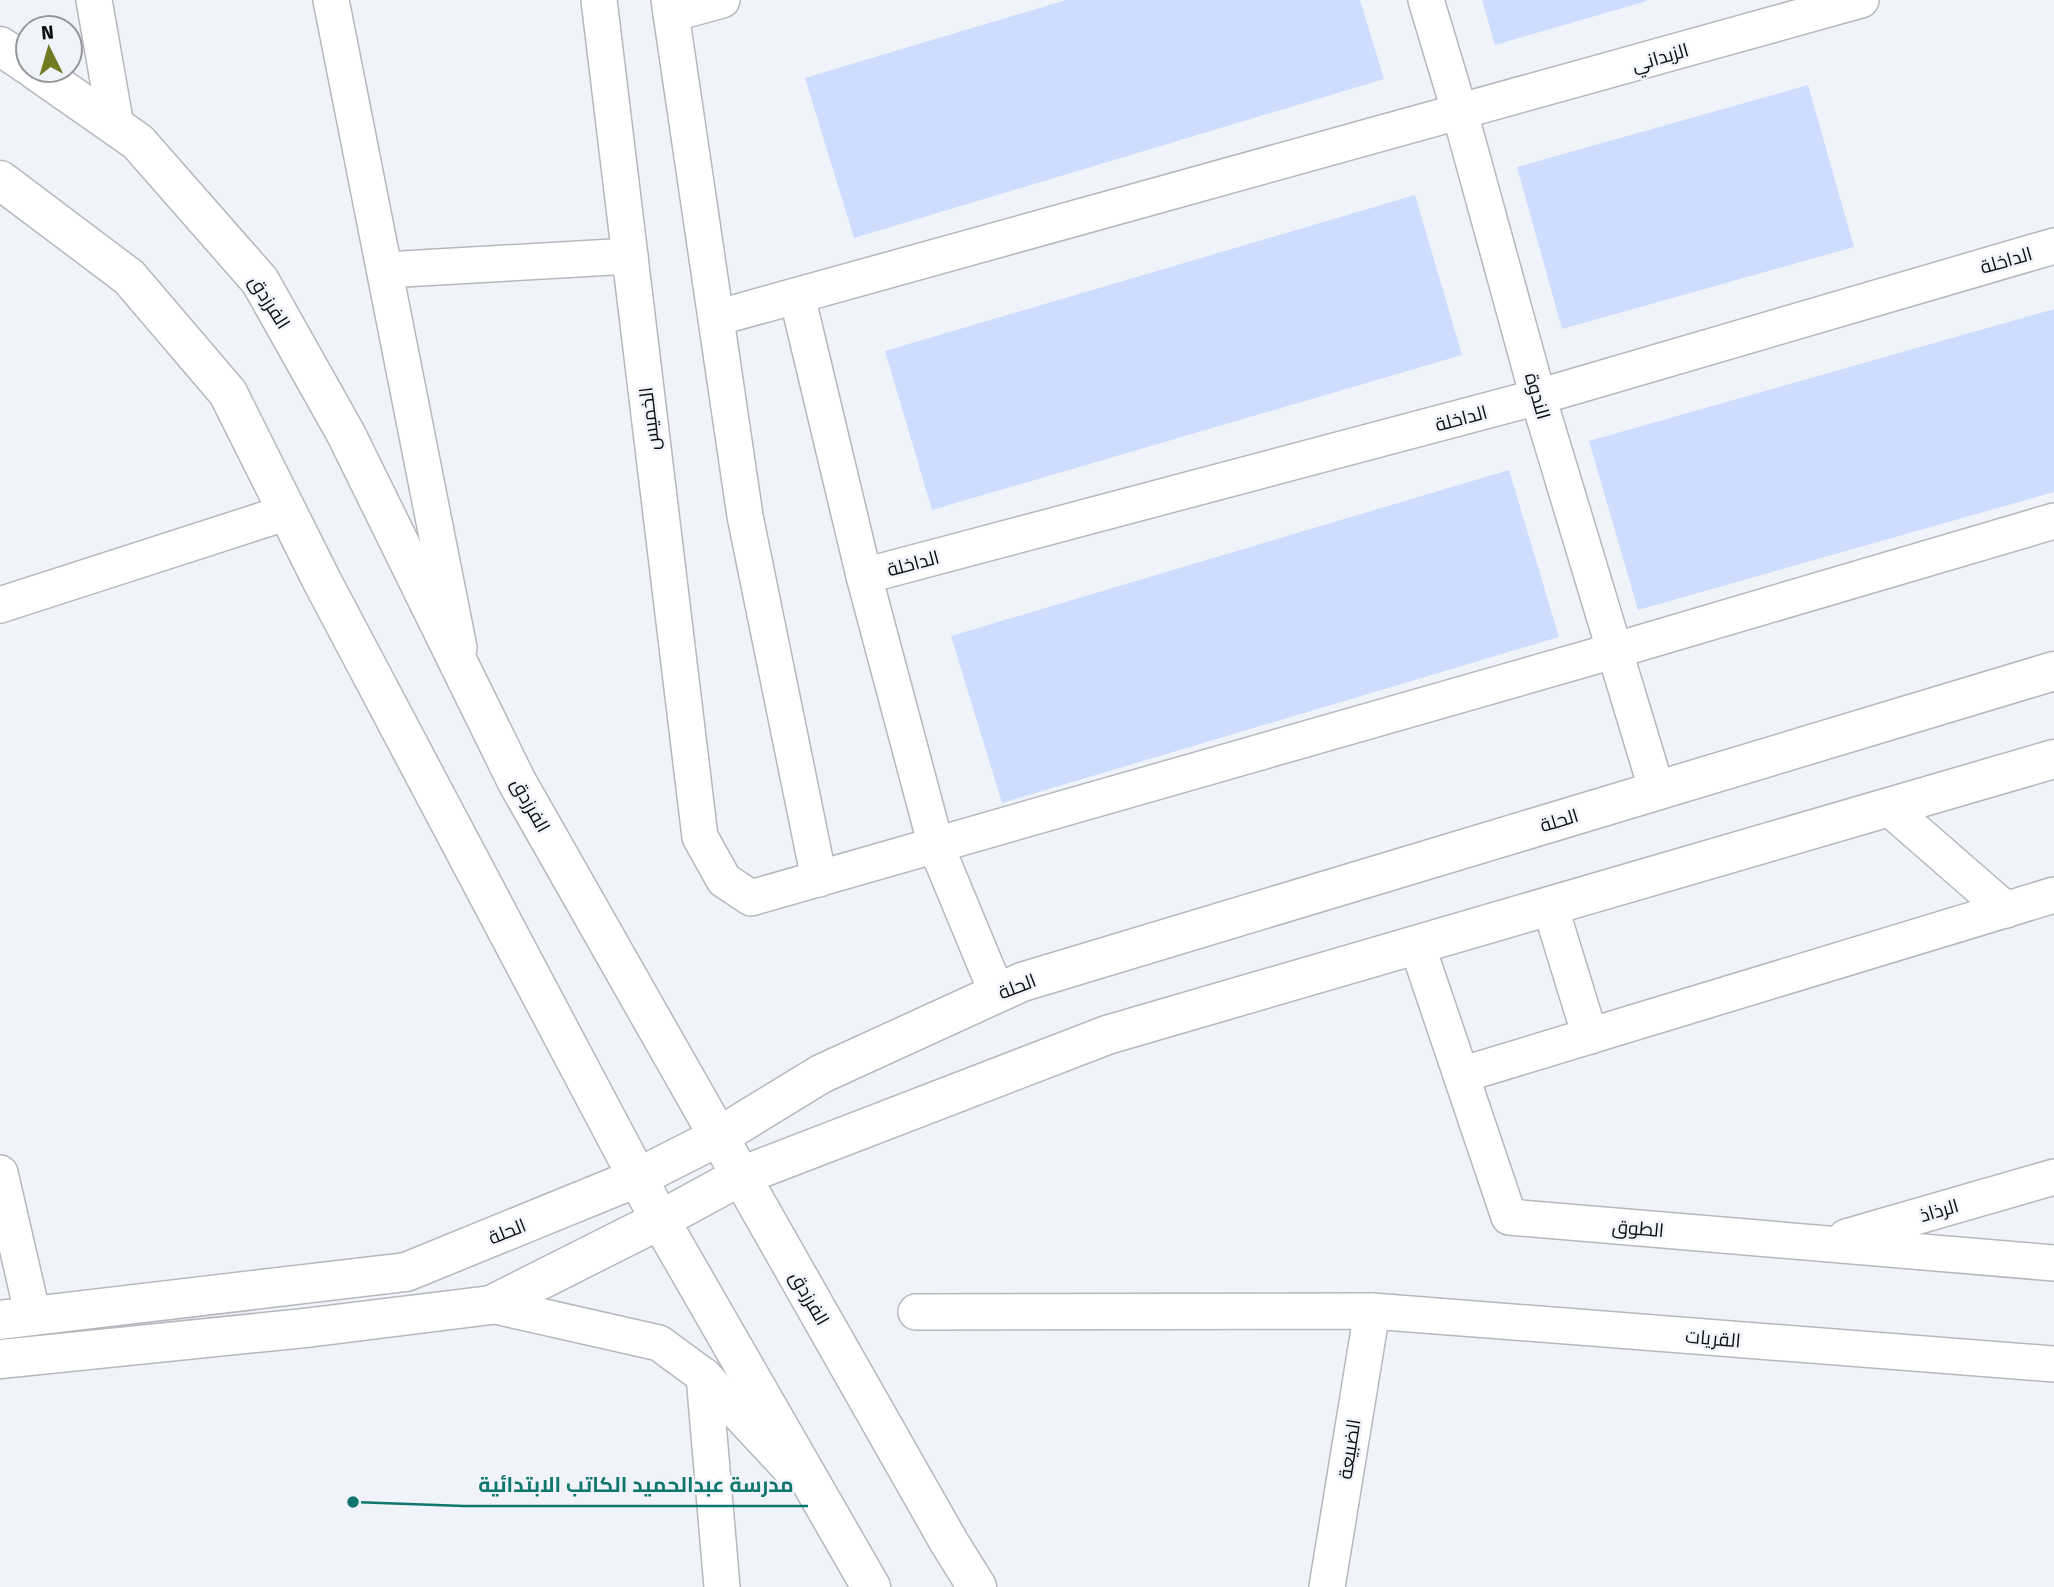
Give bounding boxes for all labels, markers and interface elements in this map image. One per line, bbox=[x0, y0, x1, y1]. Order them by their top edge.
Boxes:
north arrow bbox=[14, 14, 84, 84]
text: N bbox=[40, 21, 55, 45]
street label: الزبداني bbox=[1629, 38, 1692, 79]
street label: الداخلة bbox=[1978, 242, 2035, 279]
street label: الفرزدق bbox=[243, 271, 295, 334]
street label: الندوة bbox=[1520, 370, 1555, 422]
street label: الخميس bbox=[634, 386, 665, 452]
street label: الداخلة bbox=[1433, 401, 1490, 436]
street label: الداخلة bbox=[885, 546, 942, 581]
street label: الفرزدق bbox=[505, 774, 555, 837]
street label: الحلة bbox=[1537, 804, 1581, 837]
street label: الحلة bbox=[995, 969, 1039, 1004]
street label: الرذاذ bbox=[1917, 1194, 1961, 1227]
street label: الحلة bbox=[485, 1214, 529, 1249]
street label: الطوق bbox=[1611, 1215, 1665, 1243]
street label: الفرزدق bbox=[784, 1267, 834, 1330]
street label: القريات bbox=[1684, 1325, 1742, 1352]
street label: الضبيعة bbox=[1333, 1417, 1366, 1481]
callout: مدرسة عبدالحميد الكاتب الابتدائية bbox=[464, 1464, 808, 1506]
text: مدرسة عبدالحميد الكاتب الابتدائية bbox=[478, 1472, 794, 1498]

